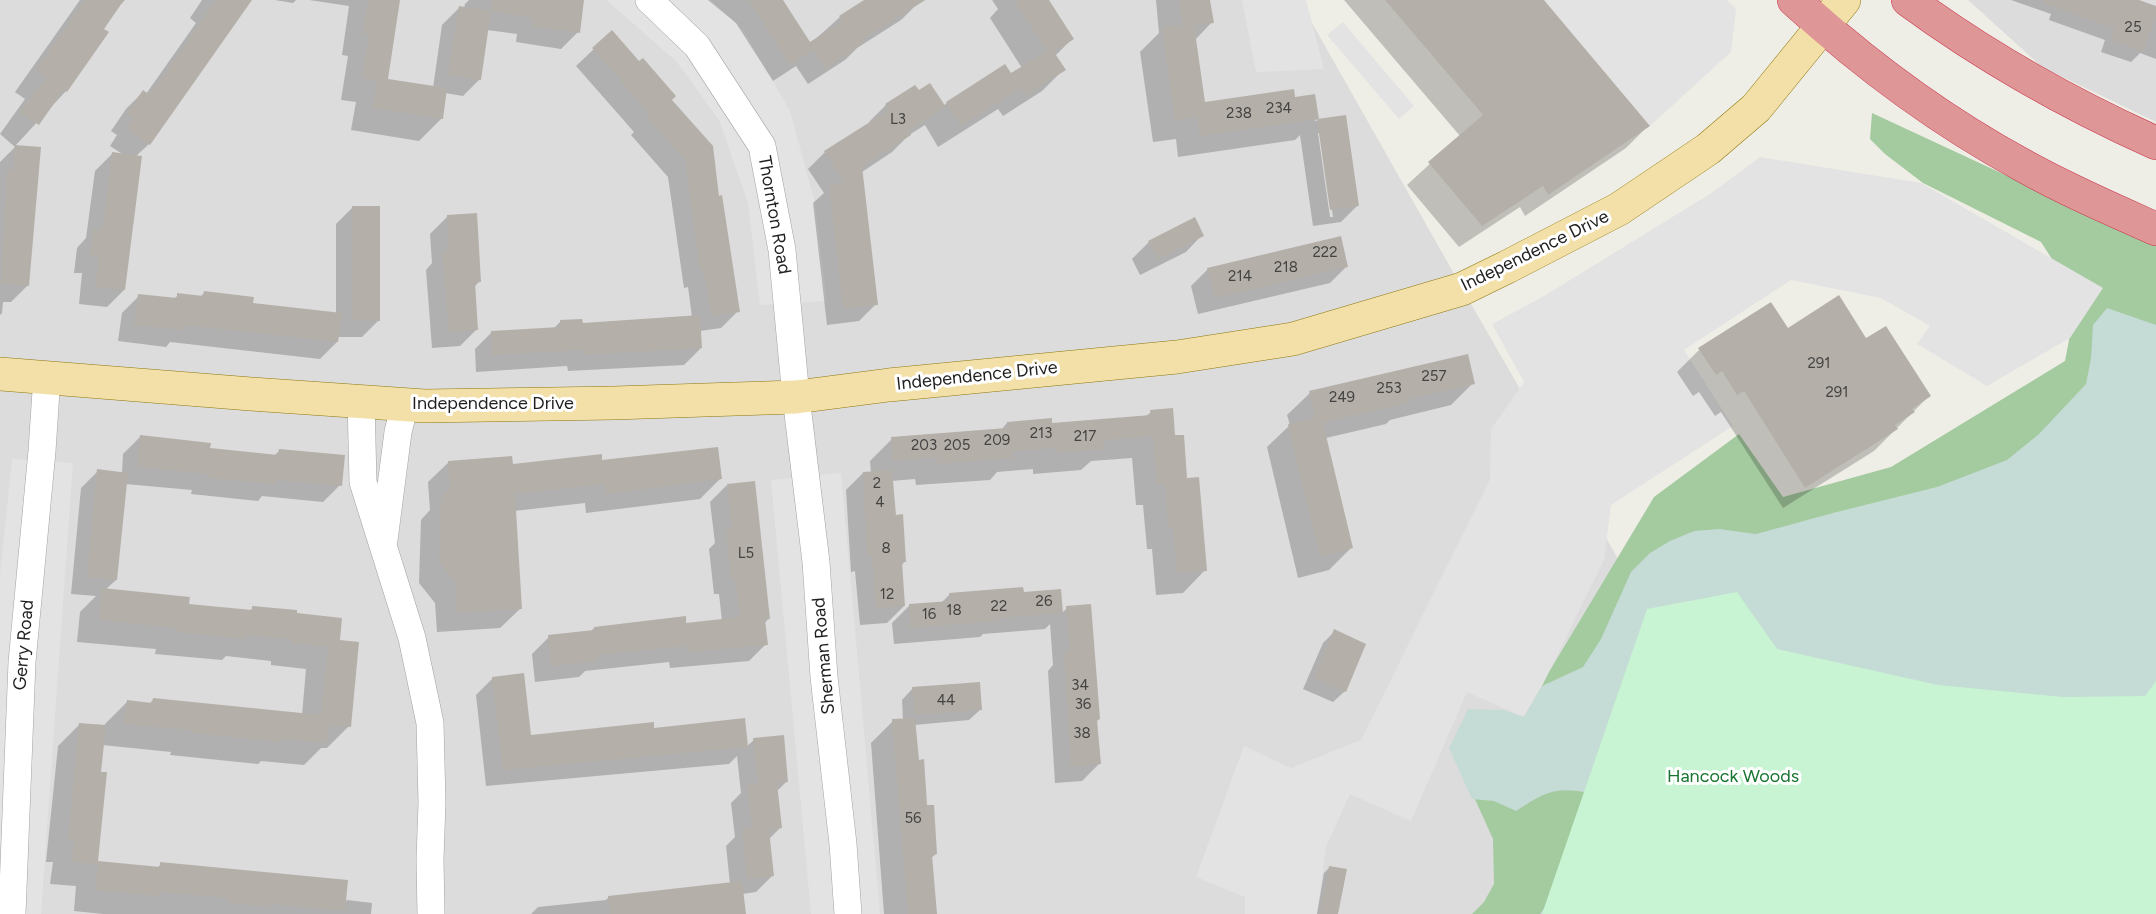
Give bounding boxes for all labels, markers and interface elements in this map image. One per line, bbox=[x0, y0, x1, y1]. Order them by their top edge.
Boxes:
house number: 25 bbox=[2124, 19, 2142, 37]
house number: 234 bbox=[1266, 100, 1292, 118]
house number: 238 bbox=[1226, 105, 1252, 123]
house number: L3 bbox=[890, 111, 906, 129]
street label: Thornton Road bbox=[753, 154, 795, 276]
street label: Independence Drive bbox=[1458, 206, 1612, 296]
house number: 222 bbox=[1312, 244, 1338, 262]
house number: 218 bbox=[1274, 259, 1298, 277]
house number: 214 bbox=[1228, 268, 1252, 286]
house number: 291 bbox=[1807, 355, 1831, 373]
street label: Independence Drive bbox=[895, 357, 1059, 395]
house number: 257 bbox=[1421, 368, 1447, 386]
house number: 253 bbox=[1376, 380, 1402, 398]
house number: 291 bbox=[1825, 384, 1849, 402]
house number: 249 bbox=[1329, 389, 1355, 407]
street label: Independence Drive bbox=[412, 393, 574, 415]
house number: 213 bbox=[1030, 425, 1052, 443]
house number: 217 bbox=[1074, 428, 1096, 446]
house number: 209 bbox=[984, 432, 1010, 450]
house number: 203 bbox=[911, 437, 937, 455]
house number: 205 bbox=[944, 437, 970, 455]
house number: 2 bbox=[873, 475, 881, 493]
house number: 4 bbox=[875, 494, 885, 512]
house number: 8 bbox=[881, 540, 891, 558]
house number: L5 bbox=[738, 545, 754, 563]
house number: 12 bbox=[880, 586, 894, 604]
house number: 26 bbox=[1036, 593, 1052, 611]
street label: Sherman Road bbox=[808, 597, 840, 715]
house number: 22 bbox=[991, 598, 1007, 616]
street label: Gerry Road bbox=[9, 599, 39, 691]
house number: 18 bbox=[946, 602, 962, 620]
house number: 16 bbox=[922, 606, 936, 624]
house number: 34 bbox=[1071, 677, 1089, 695]
house number: 44 bbox=[937, 692, 955, 710]
house number: 36 bbox=[1075, 696, 1091, 714]
house number: 38 bbox=[1073, 725, 1091, 743]
park label: Hancock Woods bbox=[1667, 766, 1799, 788]
house number: 56 bbox=[904, 810, 922, 828]

